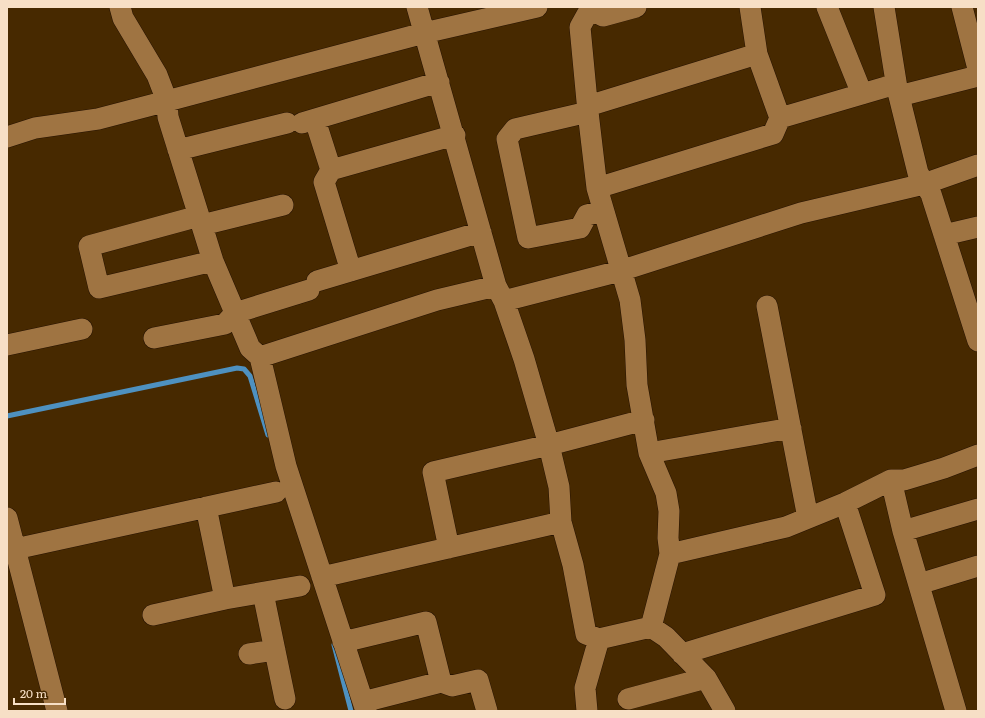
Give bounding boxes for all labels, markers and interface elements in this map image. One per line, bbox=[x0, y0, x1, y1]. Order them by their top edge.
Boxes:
scale bar bbox=[14, 680, 65, 706]
text: 20 m bbox=[20, 684, 47, 702]

